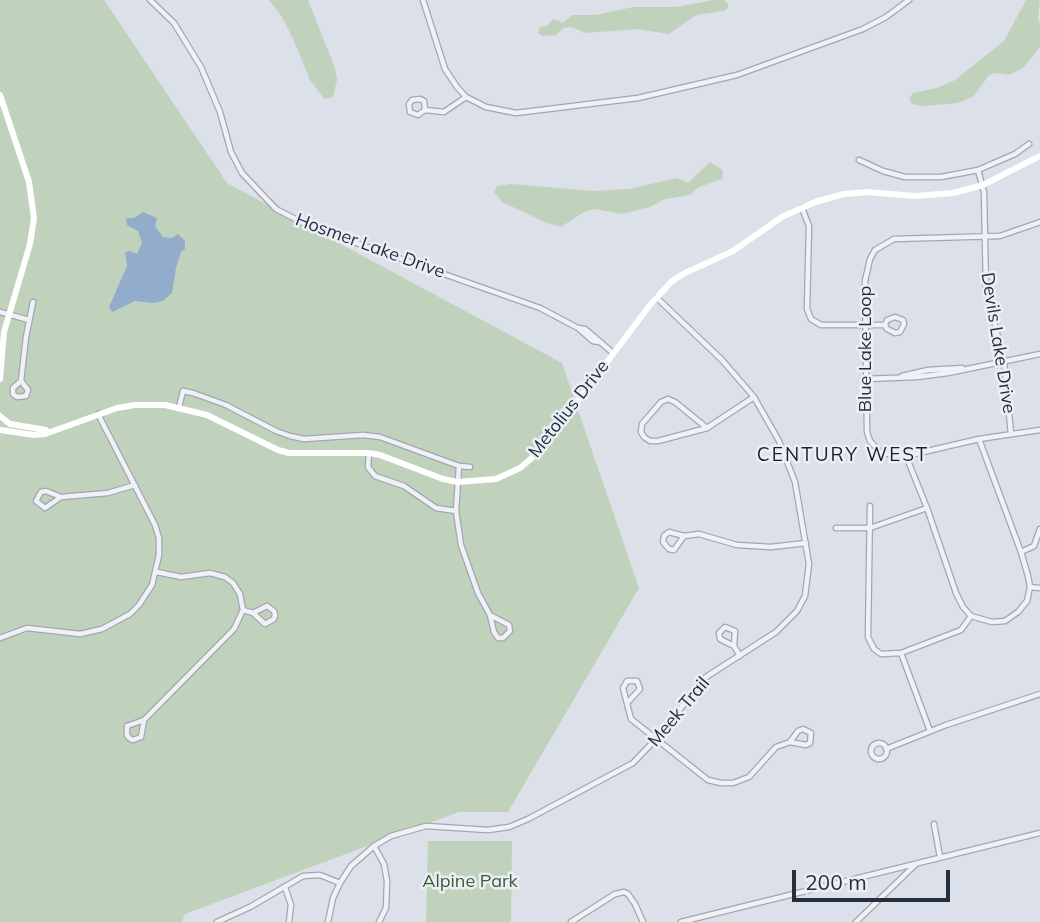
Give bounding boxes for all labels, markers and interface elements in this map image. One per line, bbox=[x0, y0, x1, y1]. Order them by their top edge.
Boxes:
street label: Hosmer Lake Drive bbox=[292, 209, 448, 283]
street label: Devils Lake Drive bbox=[976, 271, 1020, 415]
street label: Blue Lake Loop bbox=[855, 286, 877, 412]
street label: Metolius Drive bbox=[524, 356, 614, 462]
district label: CENTURY WEST bbox=[758, 444, 928, 466]
street label: Meek Trail bbox=[644, 673, 714, 751]
scale bar bbox=[795, 856, 953, 900]
text: 200 m bbox=[805, 869, 867, 895]
park label: Alpine Park bbox=[422, 871, 518, 893]

